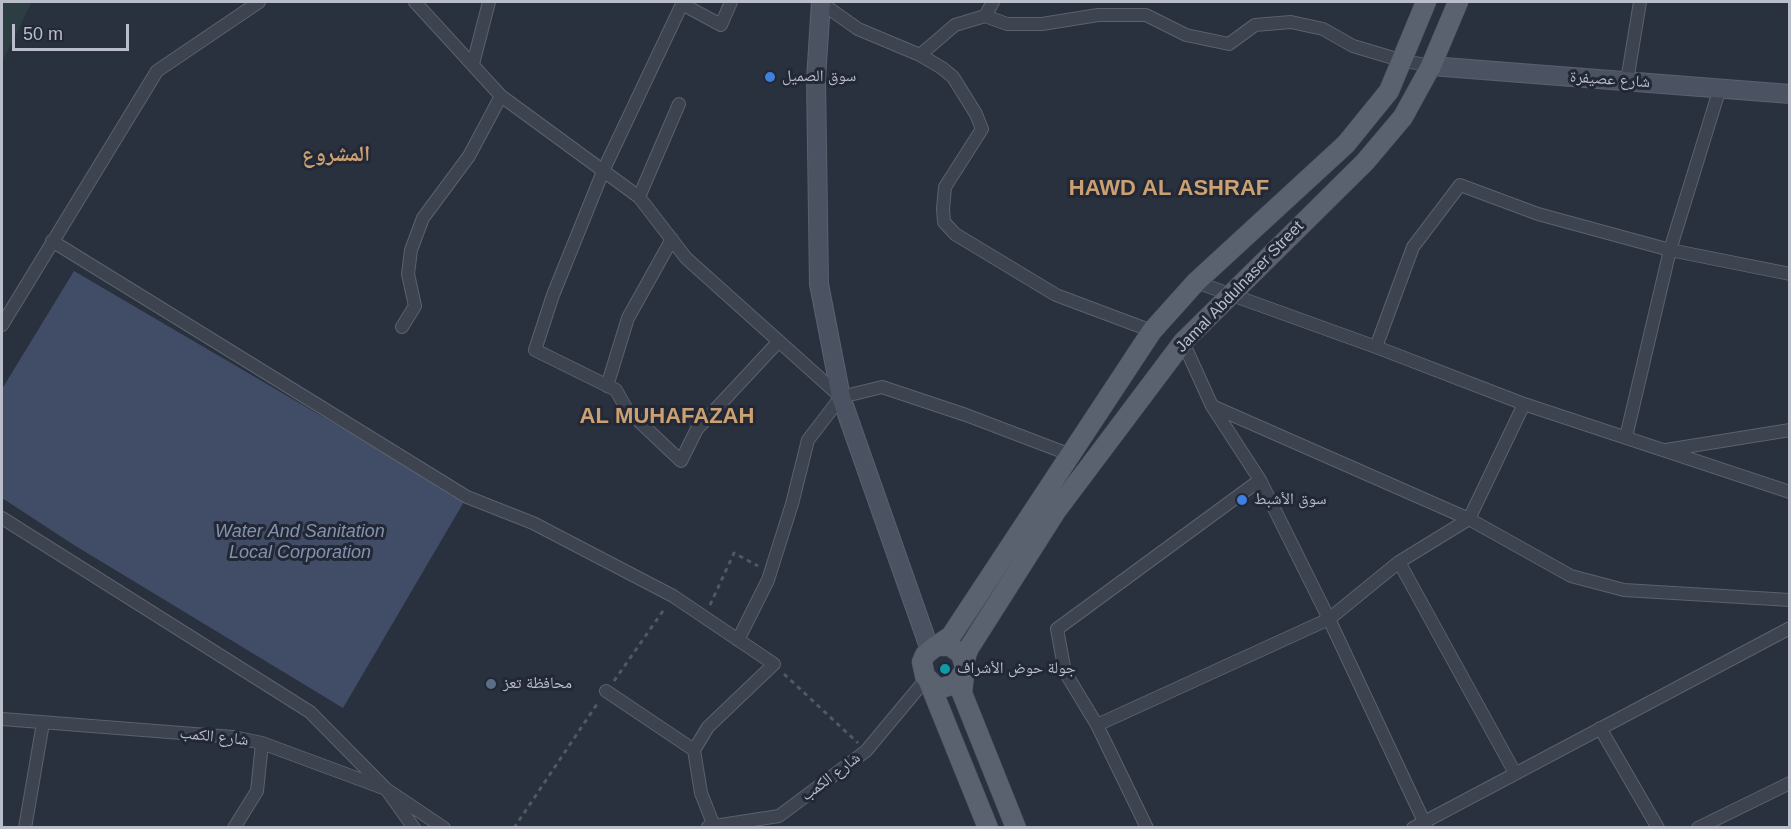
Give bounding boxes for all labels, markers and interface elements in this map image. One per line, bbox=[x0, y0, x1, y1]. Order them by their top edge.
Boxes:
scale bar bbox=[15, 12, 132, 50]
text: 50 m bbox=[23, 24, 63, 44]
place label: سوق الصميل bbox=[782, 67, 856, 87]
street label: شارع عصيفرة bbox=[1569, 68, 1651, 92]
marker: سوق الصميل bbox=[763, 70, 777, 84]
district label: المشروع bbox=[302, 142, 370, 168]
district label: HAWD AL ASHRAF bbox=[1058, 176, 1280, 202]
street label: Jamal Abdulnaser Street bbox=[1172, 217, 1308, 357]
district label: AL MUHAFAZAH bbox=[571, 404, 763, 430]
place label: سوق الأشبط bbox=[1254, 490, 1327, 510]
marker: سوق الأشبط bbox=[1235, 493, 1249, 507]
water label: Water And Sanitation Local Corporation bbox=[215, 521, 385, 564]
place label: جولة حوض الأشراف bbox=[957, 659, 1076, 679]
marker: جولة حوض الأشراف bbox=[938, 662, 952, 676]
place label: محافظة تعز bbox=[503, 674, 572, 694]
marker: محافظة تعز bbox=[484, 677, 498, 691]
street label: شارع الكمب bbox=[179, 724, 249, 750]
street label: شارع الكمب bbox=[798, 749, 864, 805]

